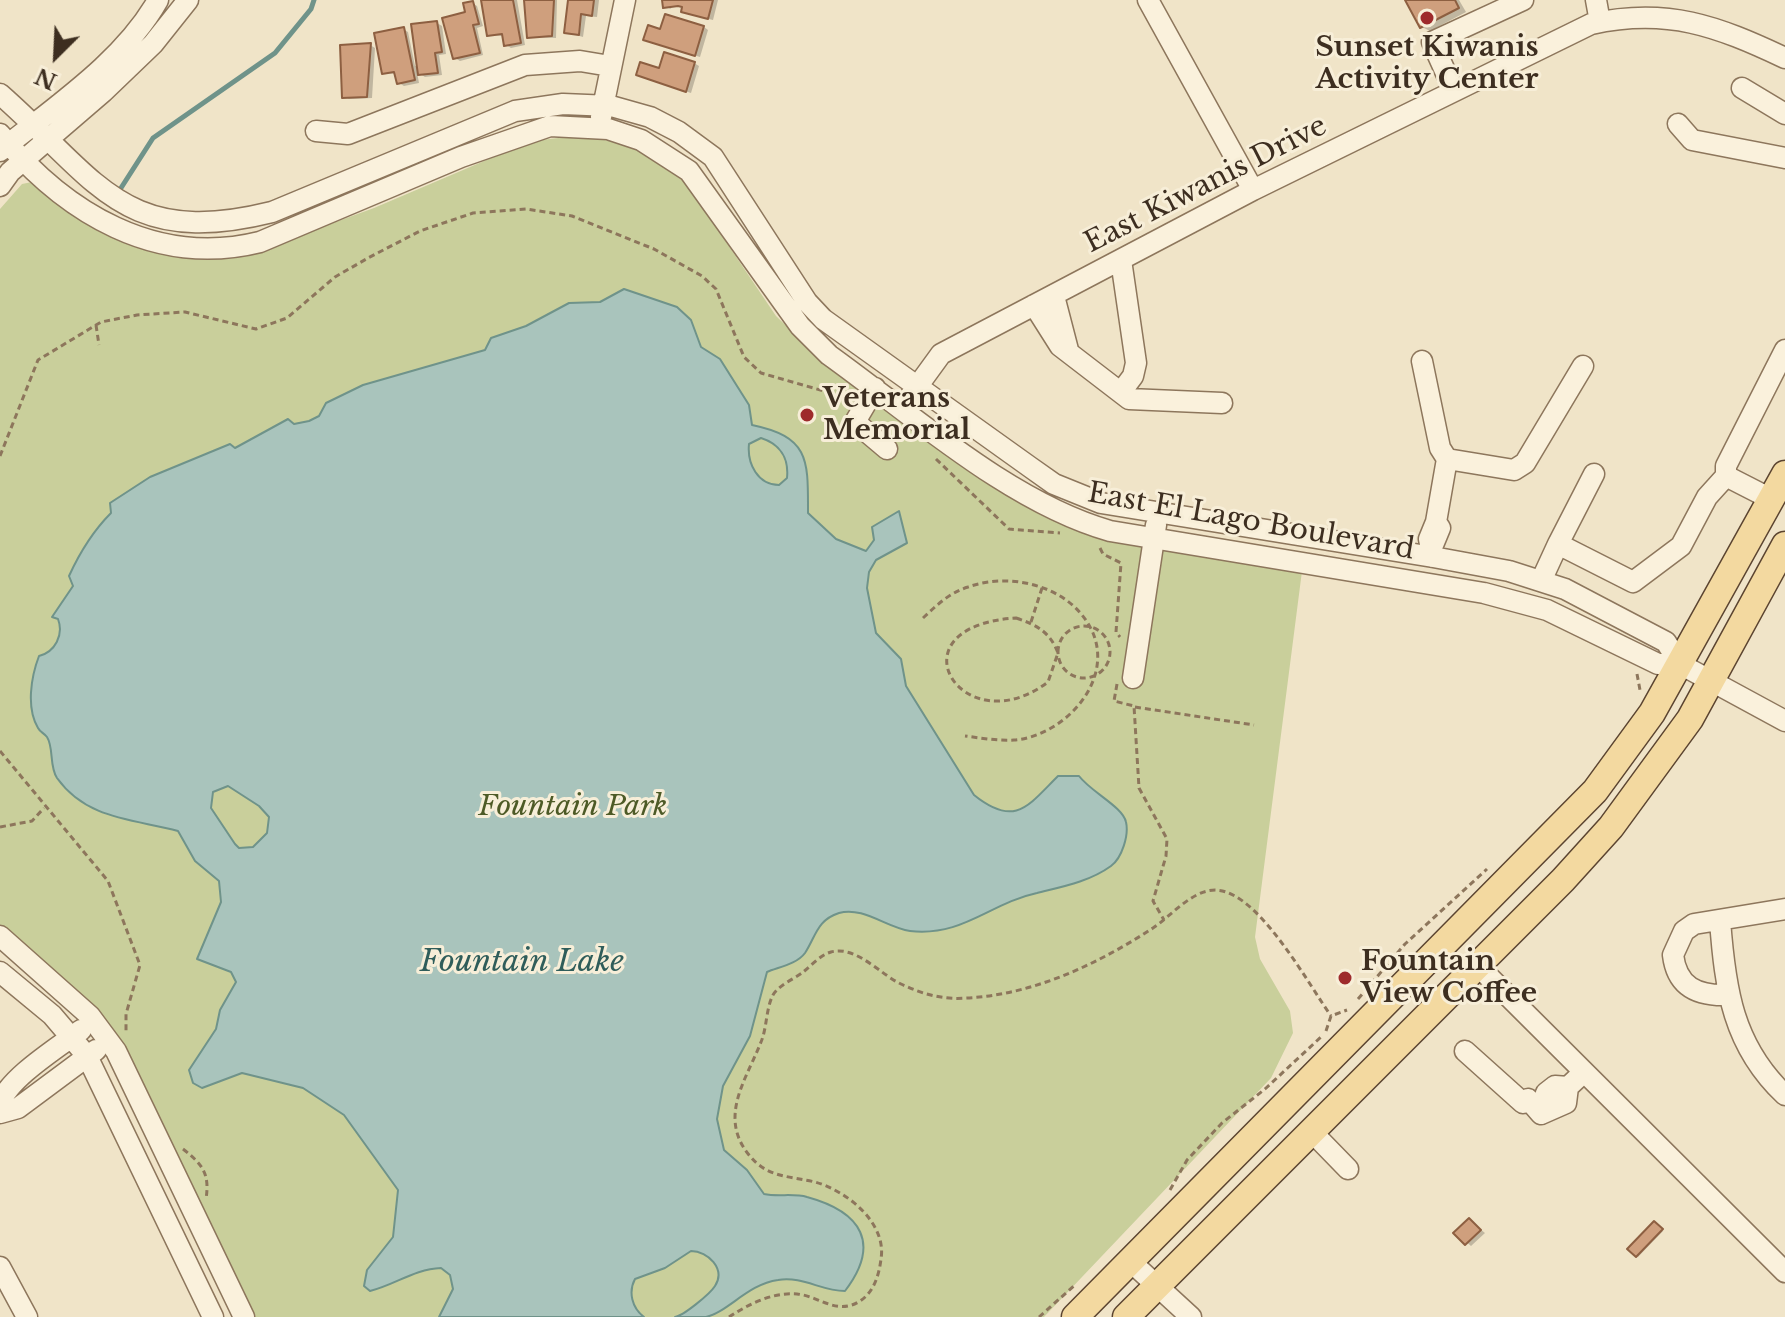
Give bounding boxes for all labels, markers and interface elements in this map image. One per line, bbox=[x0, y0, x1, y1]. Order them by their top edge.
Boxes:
marker: Sunset Kiwanis Activity Center bbox=[1418, 9, 1436, 27]
north arrow bbox=[16, 16, 96, 96]
place label: Sunset Kiwanis Activity Center bbox=[1315, 31, 1539, 97]
text: N bbox=[31, 62, 61, 95]
street label: East Kiwanis Drive bbox=[1079, 109, 1333, 261]
place label: Veterans Memorial bbox=[823, 382, 970, 448]
marker: Veterans Memorial bbox=[798, 406, 816, 424]
street label: East El Lago Boulevard bbox=[1085, 477, 1417, 567]
park label: Fountain Park bbox=[479, 790, 667, 824]
water label: Fountain Lake bbox=[420, 945, 624, 981]
place label: Fountain View Coffee bbox=[1361, 945, 1537, 1011]
marker: Fountain View Coffee bbox=[1336, 969, 1354, 987]

